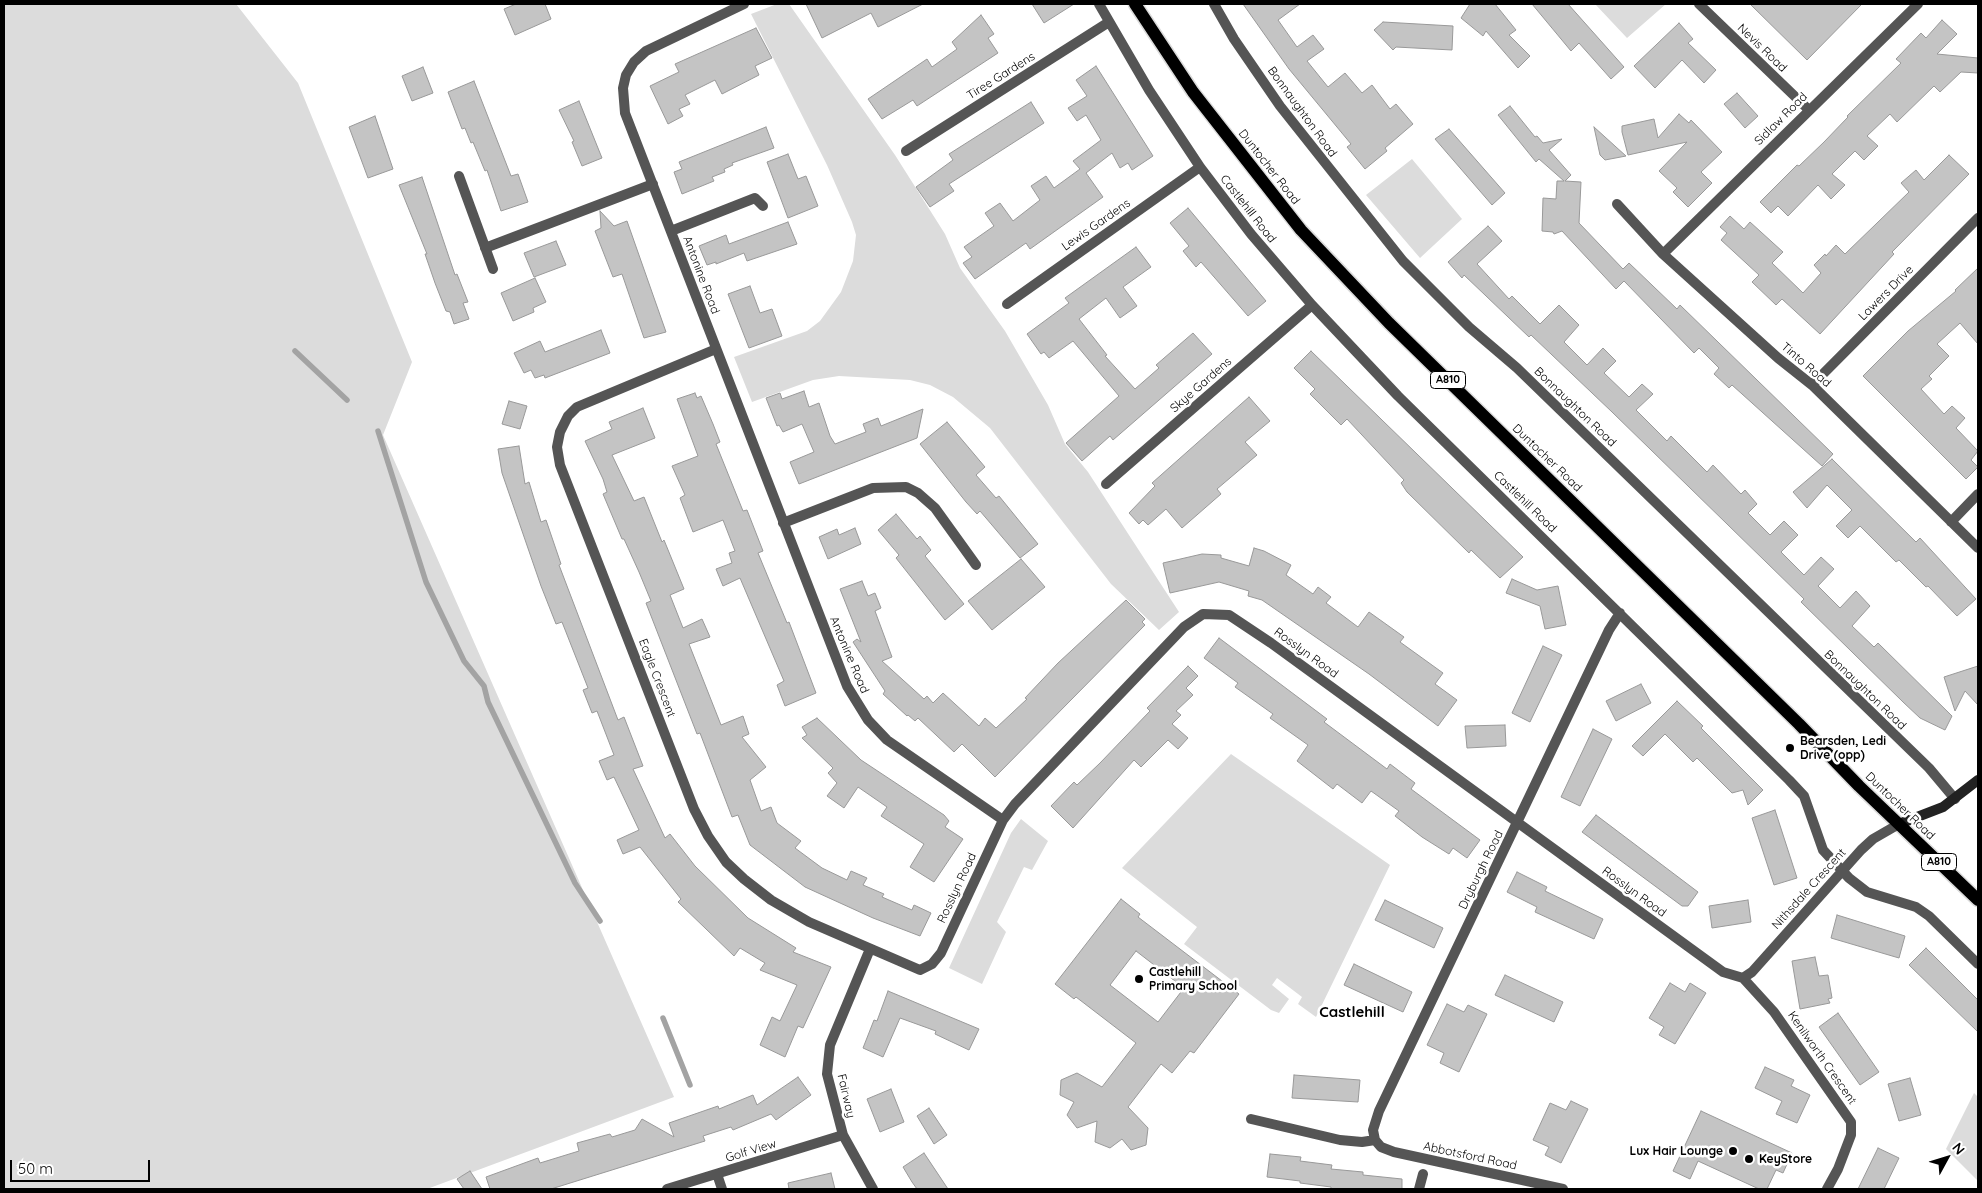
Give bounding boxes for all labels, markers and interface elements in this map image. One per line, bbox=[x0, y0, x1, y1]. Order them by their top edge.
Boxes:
street label: Nevis Road bbox=[1734, 21, 1790, 75]
street label: Tiree Gardens bbox=[964, 49, 1038, 103]
street label: Bonnaughton Road bbox=[1264, 64, 1340, 160]
street label: Sidlaw Road bbox=[1752, 90, 1810, 148]
street label: Duntocher Road bbox=[1235, 127, 1303, 207]
street label: Castlehill Road bbox=[1217, 172, 1279, 246]
street label: Lewis Gardens bbox=[1059, 196, 1133, 254]
street label: Antonine Road bbox=[680, 234, 722, 316]
street label: Lawers Drive bbox=[1856, 263, 1916, 323]
street label: Tinto Road bbox=[1778, 340, 1834, 390]
street label: Skye Gardens bbox=[1167, 354, 1235, 416]
street label: Bonnaughton Road bbox=[1531, 364, 1619, 450]
road number: A810 bbox=[1430, 372, 1466, 388]
street label: Duntocher Road bbox=[1509, 421, 1585, 495]
street label: Castlehill Road bbox=[1490, 468, 1560, 536]
street label: Antonine Road bbox=[826, 614, 872, 696]
street label: Rosslyn Road bbox=[1271, 625, 1341, 681]
street label: Eagle Crescent bbox=[635, 637, 679, 719]
street label: Bonnaughton Road bbox=[1821, 647, 1909, 733]
place label: Bearsden, Ledi Drive (opp) bbox=[1800, 734, 1886, 762]
marker: Bearsden, Ledi Drive (opp) bbox=[1784, 742, 1796, 754]
street label: Duntocher Road bbox=[1862, 769, 1938, 843]
street label: Dryburgh Road bbox=[1456, 828, 1506, 912]
street label: Nithsdale Crescent bbox=[1769, 846, 1849, 932]
street label: Rosslyn Road bbox=[934, 851, 980, 925]
road number: A810 bbox=[1922, 854, 1956, 870]
street label: Rosslyn Road bbox=[1599, 864, 1669, 920]
place label: Castlehill Primary School bbox=[1149, 965, 1237, 993]
marker: Castlehill Primary School bbox=[1133, 973, 1145, 985]
district label: Castlehill bbox=[1319, 1003, 1385, 1021]
street label: Kenilworth Crescent bbox=[1784, 1009, 1860, 1107]
street label: Fairway bbox=[834, 1073, 858, 1119]
north arrow bbox=[1922, 1133, 1972, 1183]
street label: Golf View bbox=[724, 1136, 778, 1166]
street label: Abbotsford Road bbox=[1422, 1139, 1518, 1173]
text: N bbox=[1948, 1139, 1969, 1158]
place label: Lux Hair Lounge bbox=[1630, 1144, 1723, 1158]
marker: Lux Hair Lounge bbox=[1727, 1145, 1739, 1157]
scale bar bbox=[12, 1150, 152, 1182]
place label: KeyStore bbox=[1759, 1152, 1812, 1166]
marker: KeyStore bbox=[1743, 1153, 1755, 1165]
text: 50 m bbox=[18, 1159, 53, 1178]

